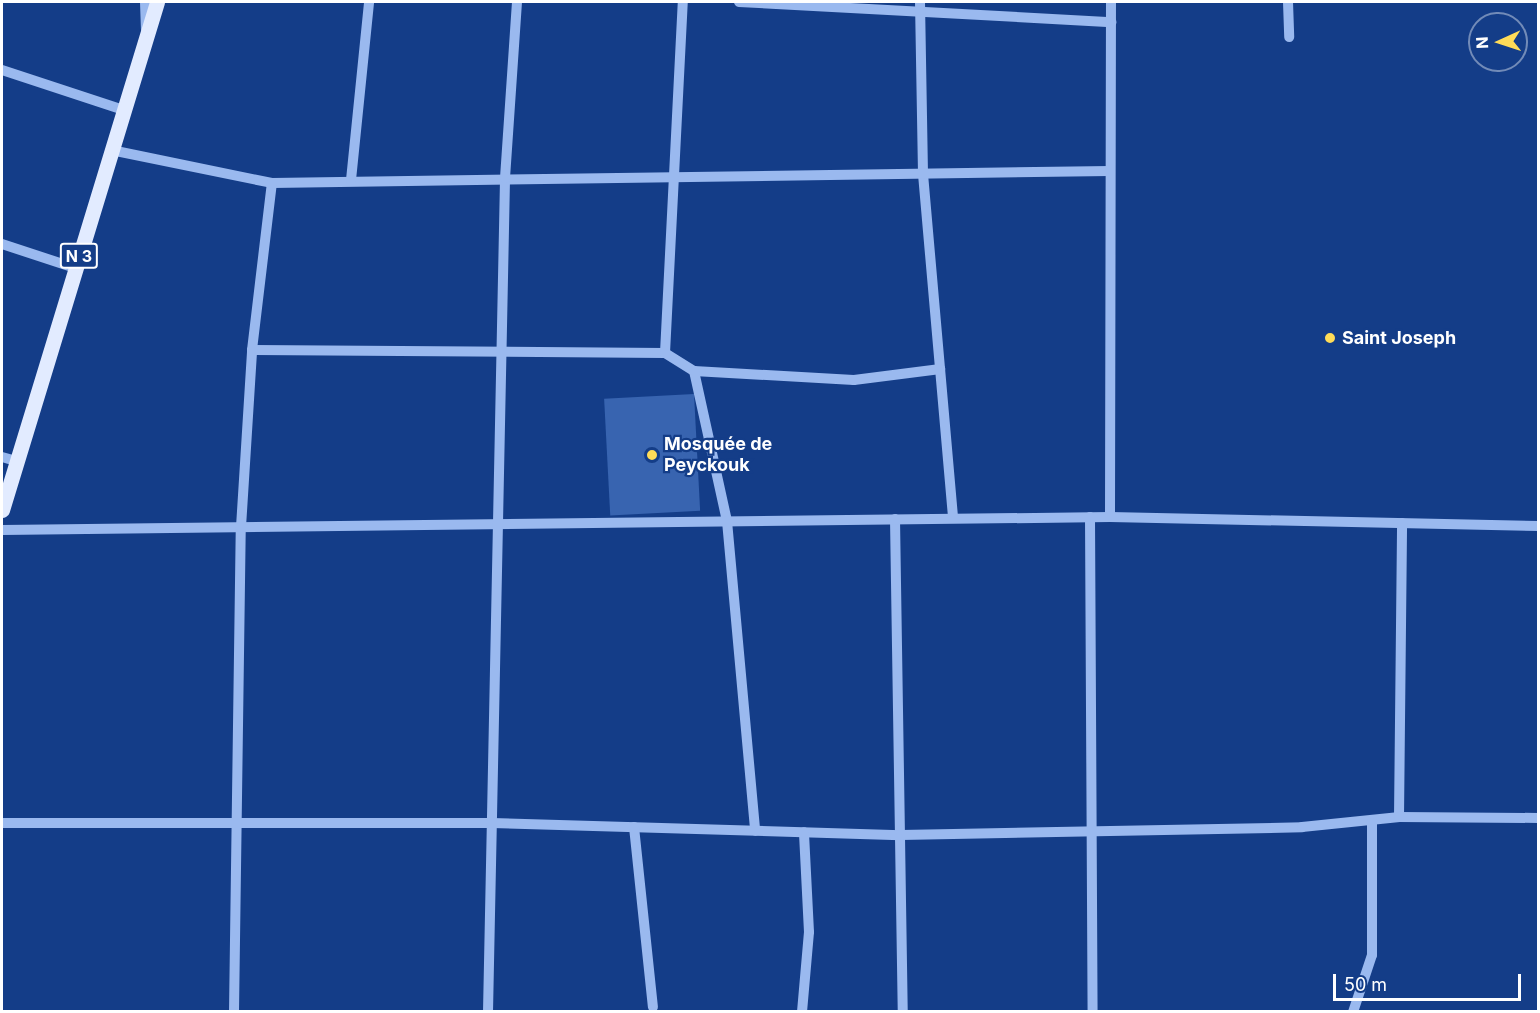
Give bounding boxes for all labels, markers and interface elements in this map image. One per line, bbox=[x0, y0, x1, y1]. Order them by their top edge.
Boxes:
north arrow bbox=[1468, 12, 1528, 72]
text: N bbox=[1472, 36, 1492, 49]
road number: N 3 bbox=[60, 243, 98, 269]
place label: Saint Joseph bbox=[1342, 327, 1456, 349]
marker: Saint Joseph bbox=[1323, 331, 1337, 345]
place label: Mosquée de Peyckouk bbox=[664, 434, 772, 476]
marker: Mosquée de Peyckouk bbox=[645, 448, 659, 462]
scale bar bbox=[1336, 962, 1524, 1000]
text: 50 m bbox=[1344, 974, 1387, 995]

